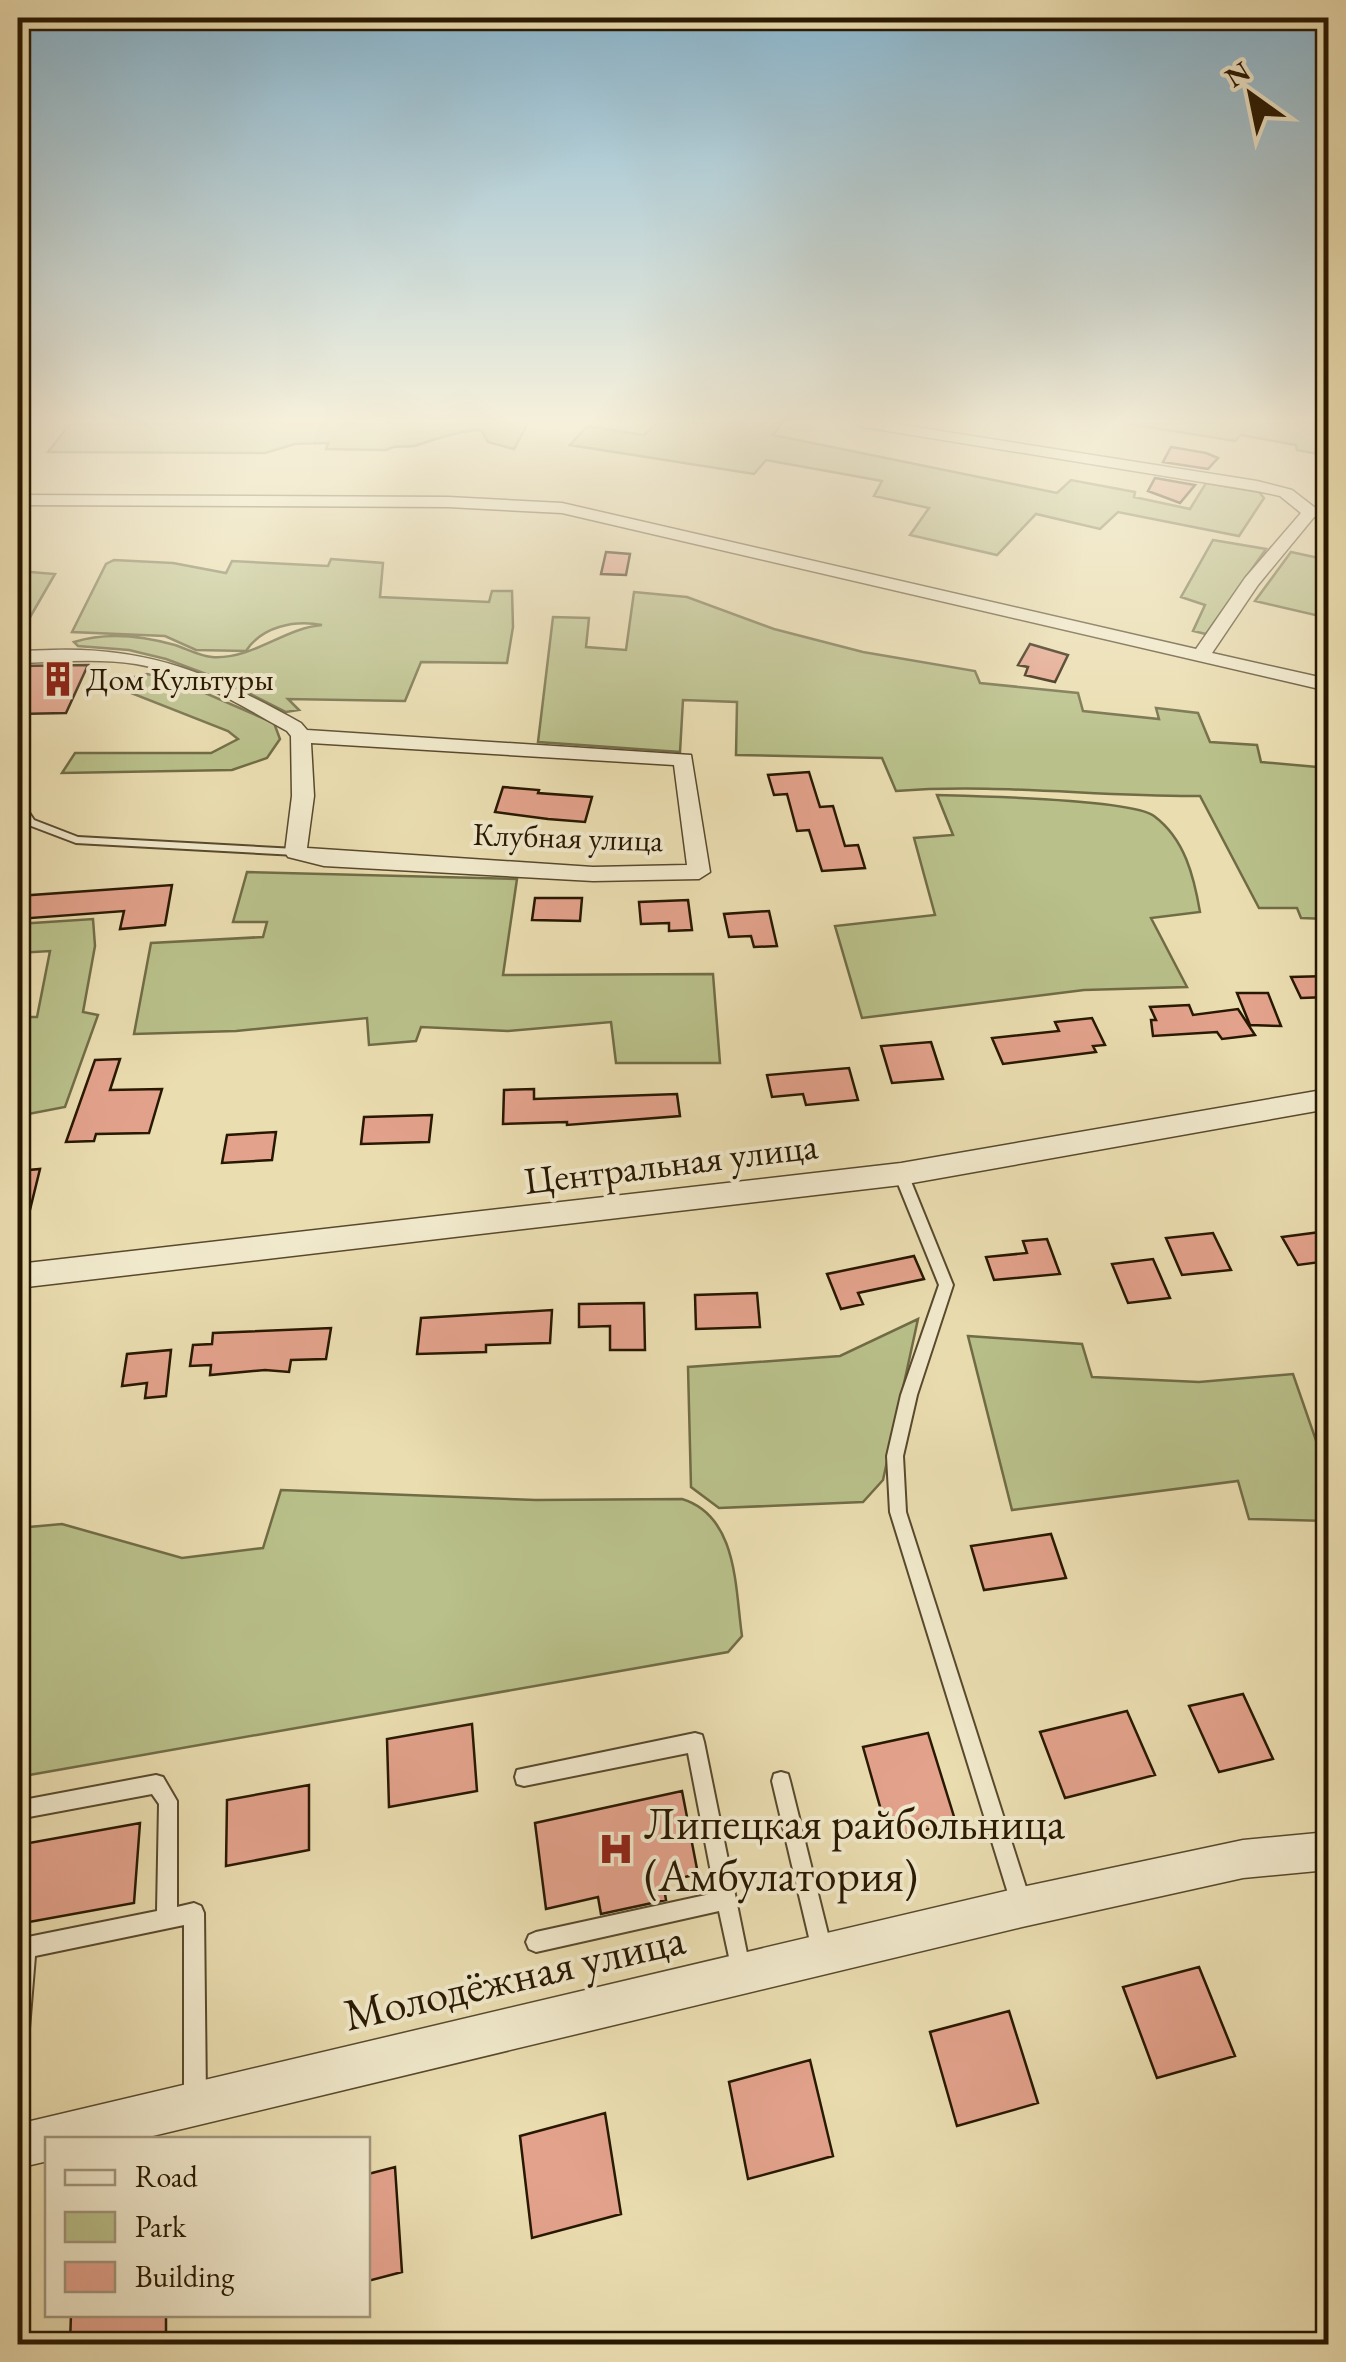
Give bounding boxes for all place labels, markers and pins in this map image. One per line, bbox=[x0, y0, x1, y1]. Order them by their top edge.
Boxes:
place label: Дом Культуры bbox=[86, 658, 274, 700]
building icon: Дом Культуры bbox=[39, 660, 77, 698]
place label: Липецкая райбольница (Амбулатория) bbox=[644, 1794, 1065, 1904]
hospital icon: Липецкая райбольница (Амбулатория) bbox=[597, 1830, 635, 1868]

